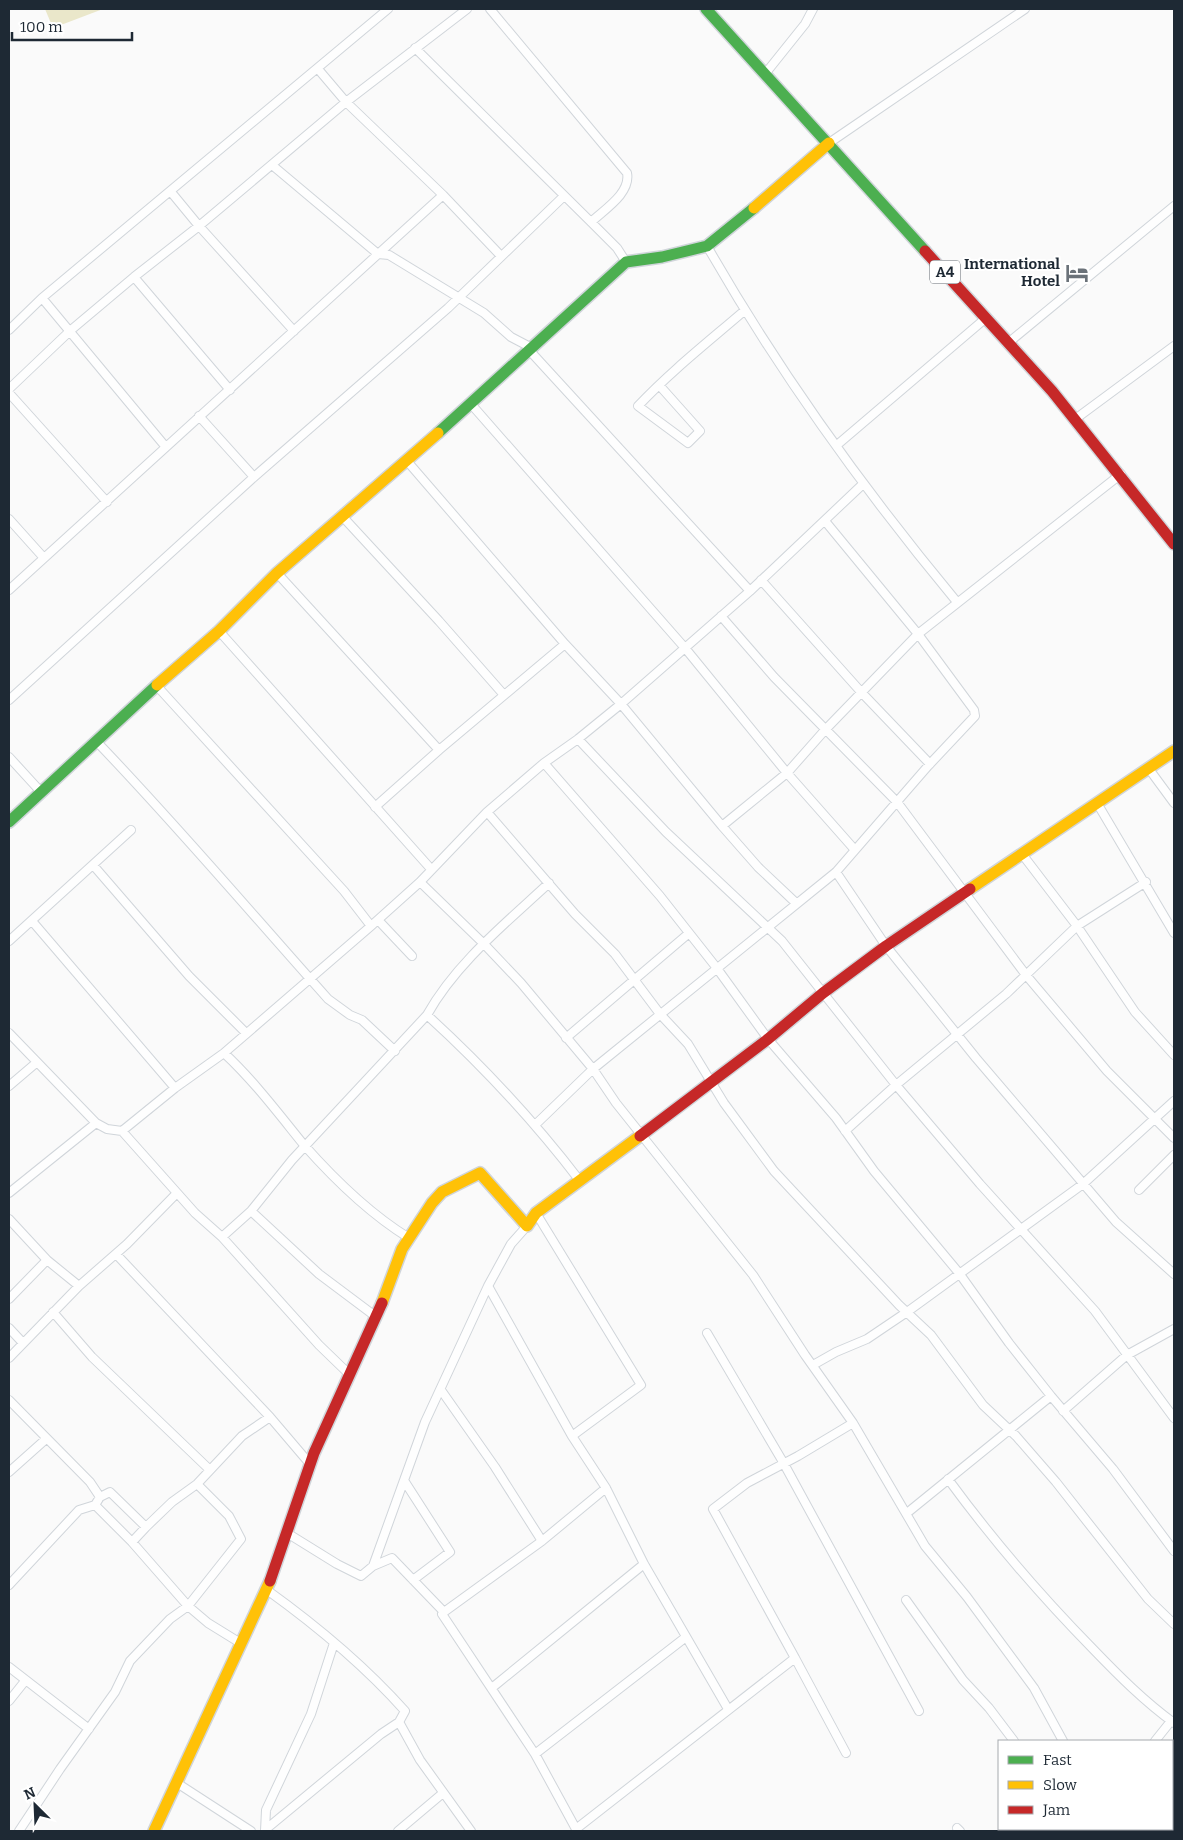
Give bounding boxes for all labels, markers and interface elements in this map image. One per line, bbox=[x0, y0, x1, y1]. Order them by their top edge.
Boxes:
scale bar bbox=[12, 10, 132, 42]
text: 100 m bbox=[20, 18, 63, 36]
place label: International Hotel bbox=[964, 255, 1060, 290]
road number: A4 bbox=[930, 260, 960, 284]
hotel icon: International Hotel bbox=[1064, 260, 1090, 286]
legend bbox=[998, 1740, 1173, 1830]
text: Fast bbox=[1043, 1751, 1072, 1769]
text: Slow bbox=[1043, 1776, 1078, 1794]
north arrow bbox=[10, 1780, 60, 1830]
text: N bbox=[22, 1784, 38, 1804]
text: Jam bbox=[1042, 1801, 1071, 1819]

